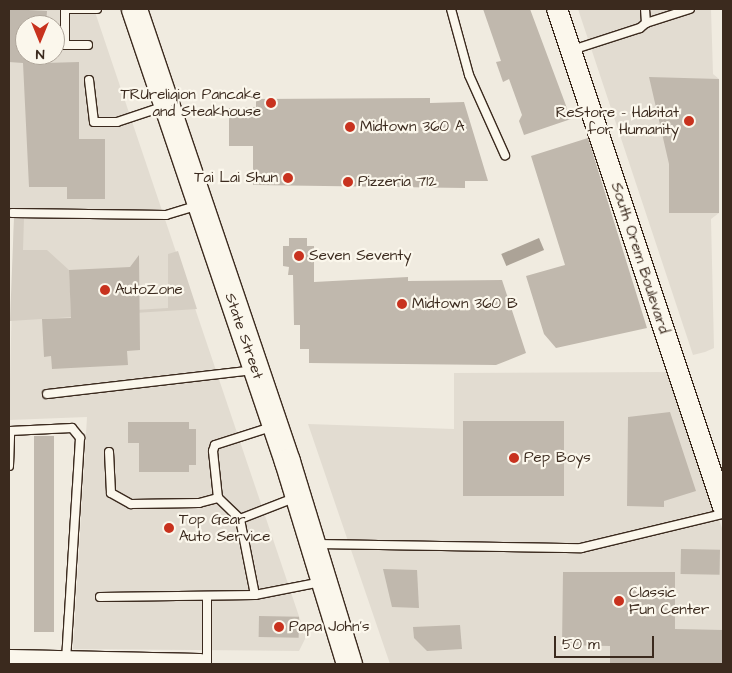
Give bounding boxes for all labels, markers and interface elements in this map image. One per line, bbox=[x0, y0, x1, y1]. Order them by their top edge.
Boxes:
north arrow bbox=[15, 15, 65, 65]
text: N bbox=[36, 44, 44, 64]
place label: TRUreligion Pancake and Steakhouse bbox=[120, 85, 261, 120]
marker: TRUreligion Pancake and Steakhouse bbox=[265, 97, 277, 109]
place label: ReStore - Habitat for Humanity bbox=[556, 103, 679, 138]
marker: ReStore - Habitat for Humanity bbox=[683, 115, 695, 127]
place label: Midtown 360 A bbox=[360, 118, 465, 136]
marker: Midtown 360 A bbox=[344, 121, 356, 133]
place label: Tai Lai Shun bbox=[194, 169, 278, 187]
marker: Tai Lai Shun bbox=[282, 172, 294, 184]
place label: Pizzeria 712 bbox=[358, 173, 437, 191]
marker: Pizzeria 712 bbox=[342, 176, 354, 188]
street label: South Orem Boulevard bbox=[607, 180, 673, 336]
place label: Seven Seventy bbox=[309, 247, 412, 265]
marker: Seven Seventy bbox=[293, 250, 305, 262]
place label: AutoZone bbox=[115, 281, 183, 299]
marker: AutoZone bbox=[99, 284, 111, 296]
street label: State Street bbox=[221, 291, 267, 381]
place label: Midtown 360 B bbox=[412, 295, 518, 313]
marker: Midtown 360 B bbox=[396, 298, 408, 310]
place label: Pep Boys bbox=[524, 449, 591, 467]
marker: Pep Boys bbox=[508, 452, 520, 464]
place label: Top Gear Auto Service bbox=[179, 510, 270, 545]
marker: Top Gear Auto Service bbox=[163, 522, 175, 534]
place label: Classic Fun Center bbox=[629, 583, 709, 618]
marker: Classic Fun Center bbox=[613, 595, 625, 607]
place label: Papa John's bbox=[289, 618, 369, 636]
marker: Papa John's bbox=[273, 621, 285, 633]
scale bar bbox=[557, 626, 657, 658]
text: 50 m bbox=[562, 634, 600, 655]

